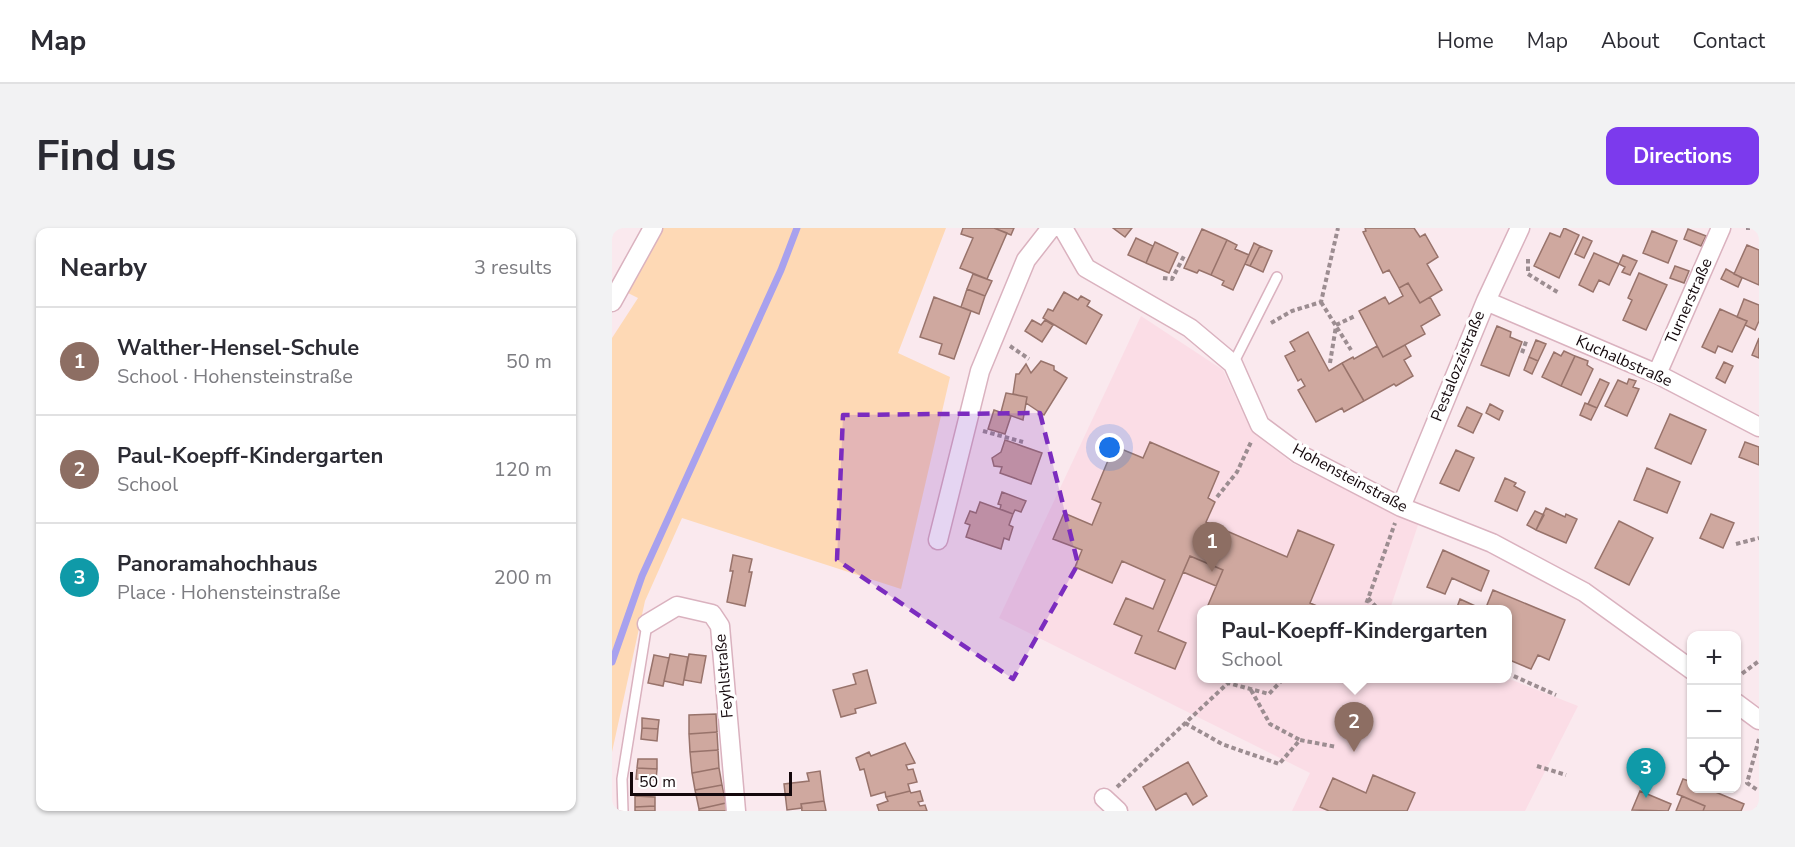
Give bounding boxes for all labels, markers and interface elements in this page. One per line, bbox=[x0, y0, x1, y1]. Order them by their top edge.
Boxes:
text: Map bbox=[30, 22, 86, 60]
text: Home bbox=[1437, 27, 1494, 55]
text: Map bbox=[1527, 27, 1568, 55]
text: About bbox=[1601, 27, 1659, 55]
text: Contact bbox=[1692, 27, 1765, 55]
button: Directions bbox=[1606, 127, 1759, 185]
text: Find us bbox=[36, 128, 176, 185]
text: Nearby bbox=[60, 250, 147, 285]
text: 3 results bbox=[474, 254, 552, 281]
street label: Turnerstraße bbox=[1660, 254, 1718, 348]
street label: Pestalozzistraße bbox=[1426, 307, 1490, 425]
street label: Kuchalbstraße bbox=[1572, 330, 1676, 392]
text: Walther-Hensel-Schule bbox=[117, 333, 359, 363]
text: 1 bbox=[74, 348, 86, 375]
text: 50 m bbox=[506, 348, 552, 375]
text: School · Hohensteinstraße bbox=[117, 363, 353, 390]
your location bbox=[1095, 433, 1124, 462]
street label: Hohensteinstraße bbox=[1288, 438, 1412, 518]
text: Paul-Koepff-Kindergarten bbox=[117, 441, 383, 471]
text: 2 bbox=[74, 456, 86, 483]
text: 120 m bbox=[494, 456, 552, 483]
text: School bbox=[117, 471, 178, 498]
pin: 1 bbox=[1192, 522, 1232, 572]
text: Panoramahochhaus bbox=[117, 549, 317, 579]
text: 3 bbox=[74, 564, 86, 591]
text: 200 m bbox=[494, 564, 552, 591]
text: Place · Hohensteinstraße bbox=[117, 579, 341, 606]
popup bbox=[1197, 605, 1512, 683]
text: Paul-Koepff-Kindergarten bbox=[1221, 616, 1488, 646]
map controls bbox=[1687, 631, 1741, 793]
button: + bbox=[1687, 631, 1741, 685]
street label: Feyhlstraße bbox=[709, 633, 739, 719]
text: School bbox=[1221, 646, 1282, 673]
button: − bbox=[1687, 685, 1741, 739]
pin: 2 bbox=[1334, 702, 1374, 752]
button: locate bbox=[1687, 739, 1741, 793]
pin: 3 bbox=[1626, 748, 1666, 798]
scale bar bbox=[630, 769, 792, 796]
text: 50 m bbox=[639, 771, 676, 793]

